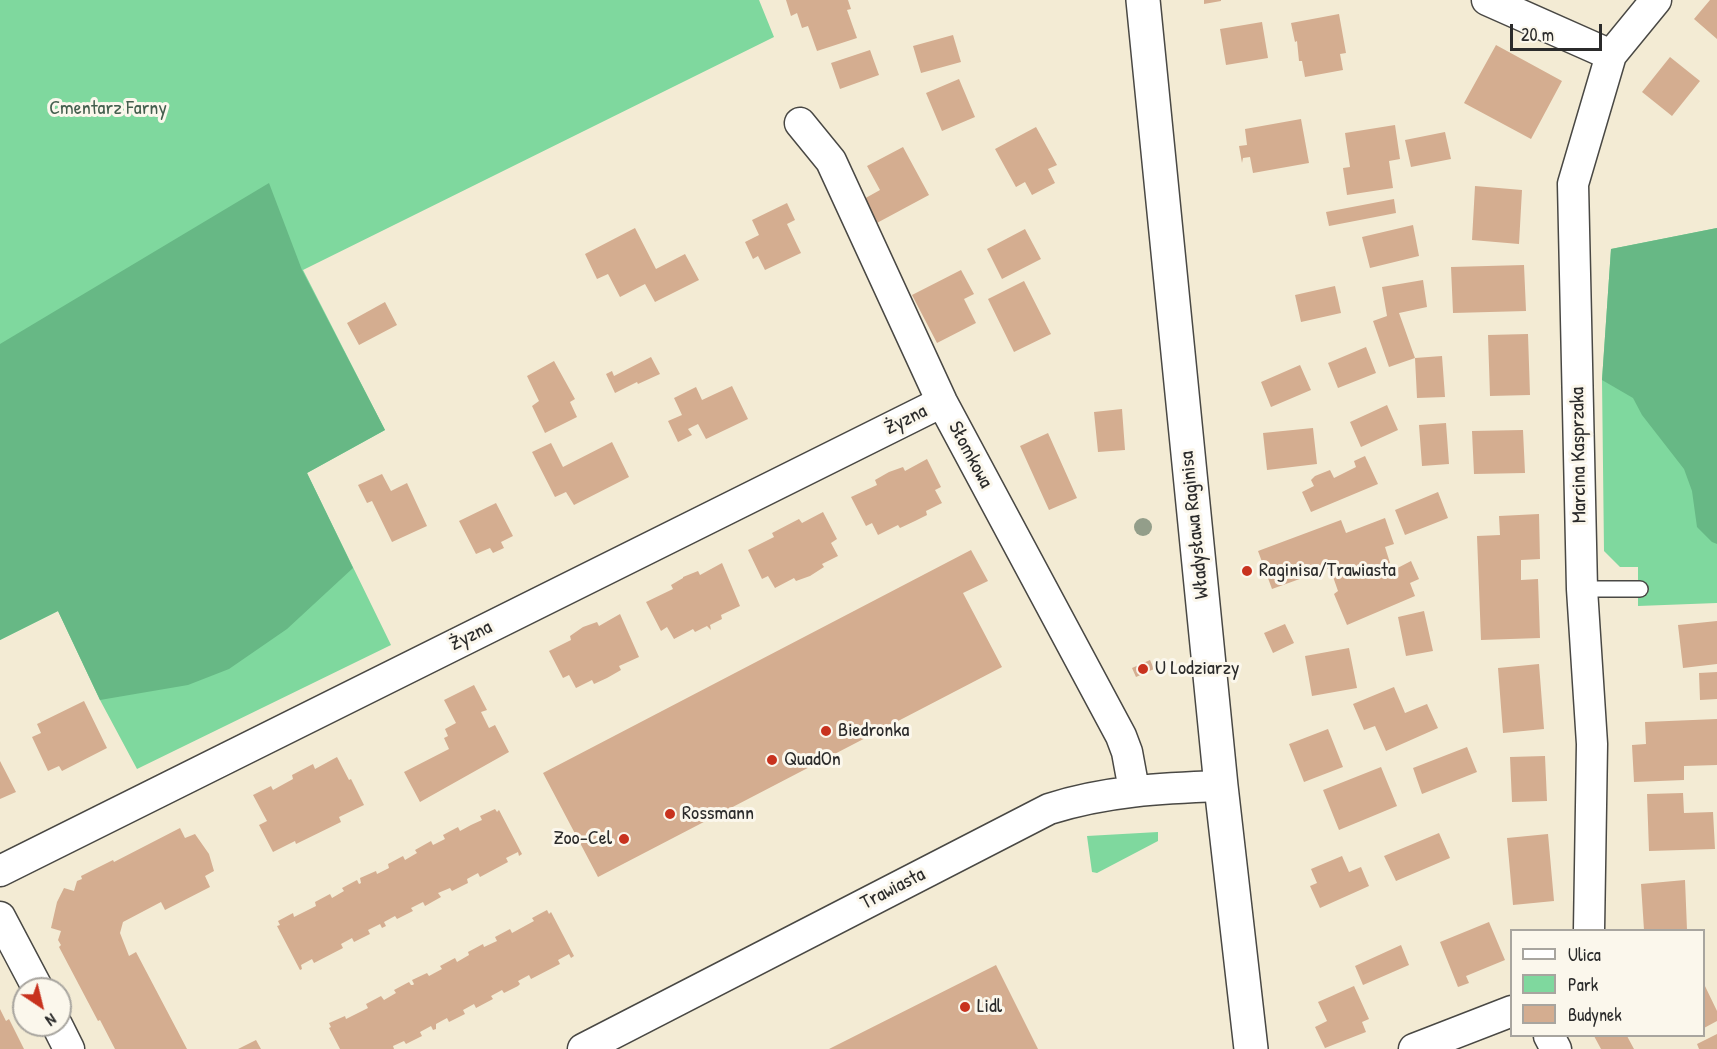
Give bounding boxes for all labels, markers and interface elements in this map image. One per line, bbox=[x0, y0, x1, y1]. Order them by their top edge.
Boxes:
scale bar bbox=[1513, 12, 1604, 50]
text: 20 m bbox=[1521, 22, 1554, 47]
park label: Cmentarz Farny bbox=[49, 97, 167, 121]
street label: Marcina Kasprzaka bbox=[1566, 387, 1592, 523]
street label: Żyzna bbox=[881, 400, 931, 440]
street label: Słomkowa bbox=[943, 418, 997, 492]
street label: Władysława Raginisa bbox=[1175, 450, 1215, 600]
place label: Raginisa/Trawiasta bbox=[1259, 559, 1396, 583]
marker: Raginisa/Trawiasta bbox=[1240, 564, 1254, 578]
street label: Żyzna bbox=[446, 616, 496, 656]
place label: U Lodziarzy bbox=[1155, 657, 1239, 681]
marker: U Lodziarzy bbox=[1136, 662, 1150, 676]
place label: Biedronka bbox=[838, 719, 909, 743]
marker: Biedronka bbox=[819, 724, 833, 738]
place label: QuadOn bbox=[784, 748, 841, 772]
marker: QuadOn bbox=[765, 753, 779, 767]
place label: Rossmann bbox=[682, 802, 754, 826]
marker: Rossmann bbox=[663, 807, 677, 821]
place label: Zoo-Cel bbox=[553, 827, 612, 851]
marker: Zoo-Cel bbox=[617, 832, 631, 846]
street label: Trawiasta bbox=[857, 863, 929, 915]
legend bbox=[1510, 929, 1705, 1037]
text: Ulica bbox=[1568, 942, 1601, 967]
text: Park bbox=[1568, 972, 1598, 997]
north arrow bbox=[12, 977, 72, 1037]
place label: Lidl bbox=[977, 995, 1002, 1019]
marker: Lidl bbox=[958, 1000, 972, 1014]
text: Budynek bbox=[1568, 1002, 1622, 1027]
text: N bbox=[41, 1009, 61, 1032]

